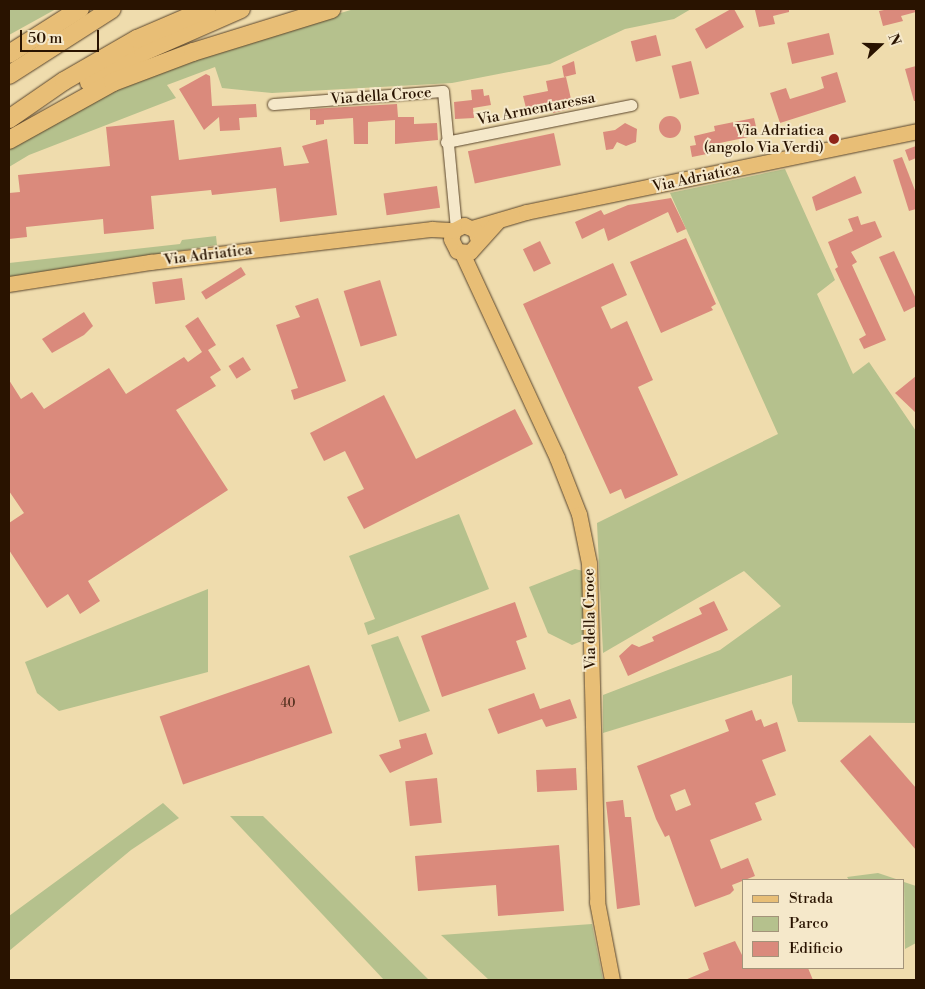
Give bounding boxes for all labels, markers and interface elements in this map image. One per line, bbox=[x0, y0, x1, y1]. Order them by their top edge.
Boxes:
scale bar bbox=[22, 20, 101, 52]
north arrow bbox=[855, 20, 905, 70]
text: 50 m bbox=[28, 29, 62, 48]
text: N bbox=[884, 31, 904, 48]
street label: Via della Croce bbox=[330, 83, 432, 109]
street label: Via Armentaressa bbox=[475, 89, 597, 129]
place label: Via Adriatica (angolo Via Verdi) bbox=[704, 121, 824, 156]
marker: Via Adriatica (angolo Via Verdi) bbox=[828, 133, 840, 145]
street label: Via Adriatica bbox=[651, 160, 741, 196]
street label: Via Adriatica bbox=[163, 241, 253, 269]
street label: Via della Croce bbox=[580, 568, 600, 670]
house number: 40 bbox=[280, 697, 296, 711]
legend bbox=[742, 879, 905, 969]
text: Strada bbox=[789, 889, 833, 908]
text: Parco bbox=[789, 914, 828, 933]
text: Edificio bbox=[789, 939, 843, 958]

